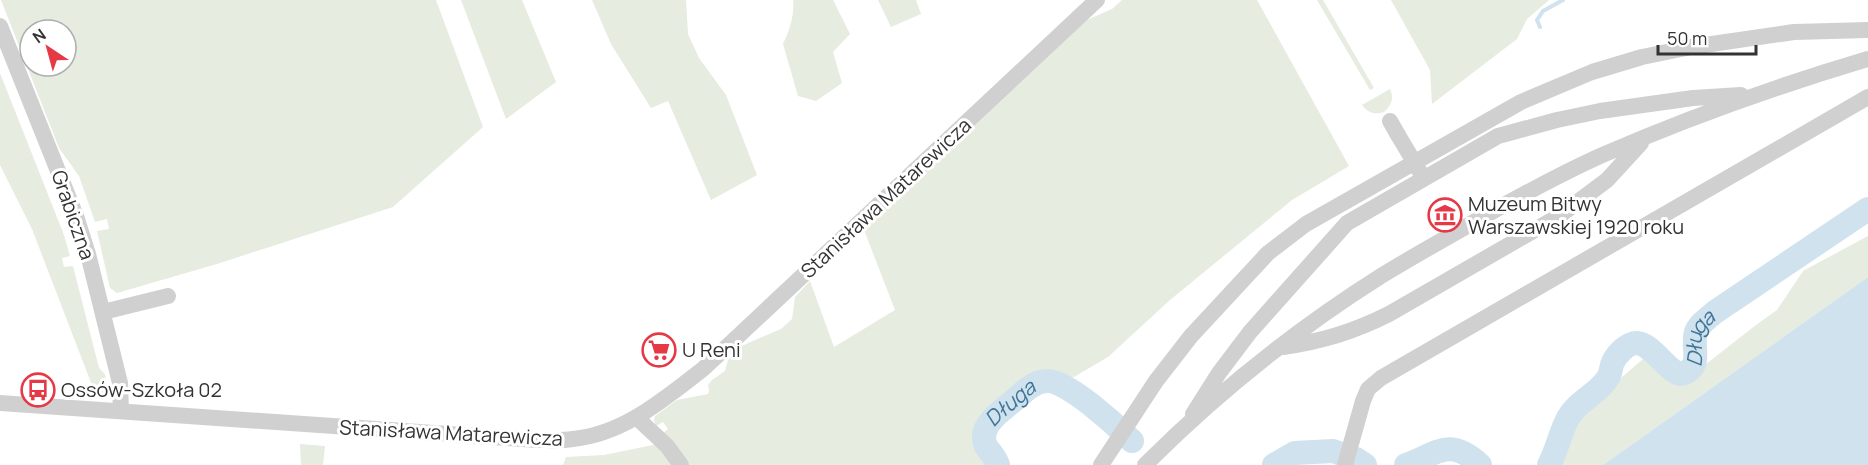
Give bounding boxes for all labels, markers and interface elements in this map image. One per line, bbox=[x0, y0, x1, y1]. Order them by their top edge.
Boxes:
north arrow bbox=[18, 18, 78, 78]
scale bar bbox=[1658, 18, 1756, 56]
text: N bbox=[28, 24, 50, 48]
text: 50 m bbox=[1667, 26, 1707, 50]
street label: Stanisława Matarewicza bbox=[795, 111, 977, 284]
street label: Grabiczna bbox=[46, 166, 101, 263]
place label: Muzeum Bitwy Warszawskiej 1920 roku bbox=[1468, 190, 1684, 240]
museum icon: Muzeum Bitwy Warszawskiej 1920 roku bbox=[1427, 197, 1463, 233]
water label: Długa bbox=[1679, 302, 1721, 368]
supermarket icon: U Reni bbox=[641, 332, 677, 368]
place label: U Reni bbox=[682, 336, 741, 363]
bus stop icon: Ossów-Szkoła 02 bbox=[20, 372, 56, 408]
water label: Długa bbox=[978, 372, 1042, 432]
place label: Ossów-Szkoła 02 bbox=[61, 376, 222, 403]
street label: Stanisława Matarewicza bbox=[339, 413, 563, 452]

